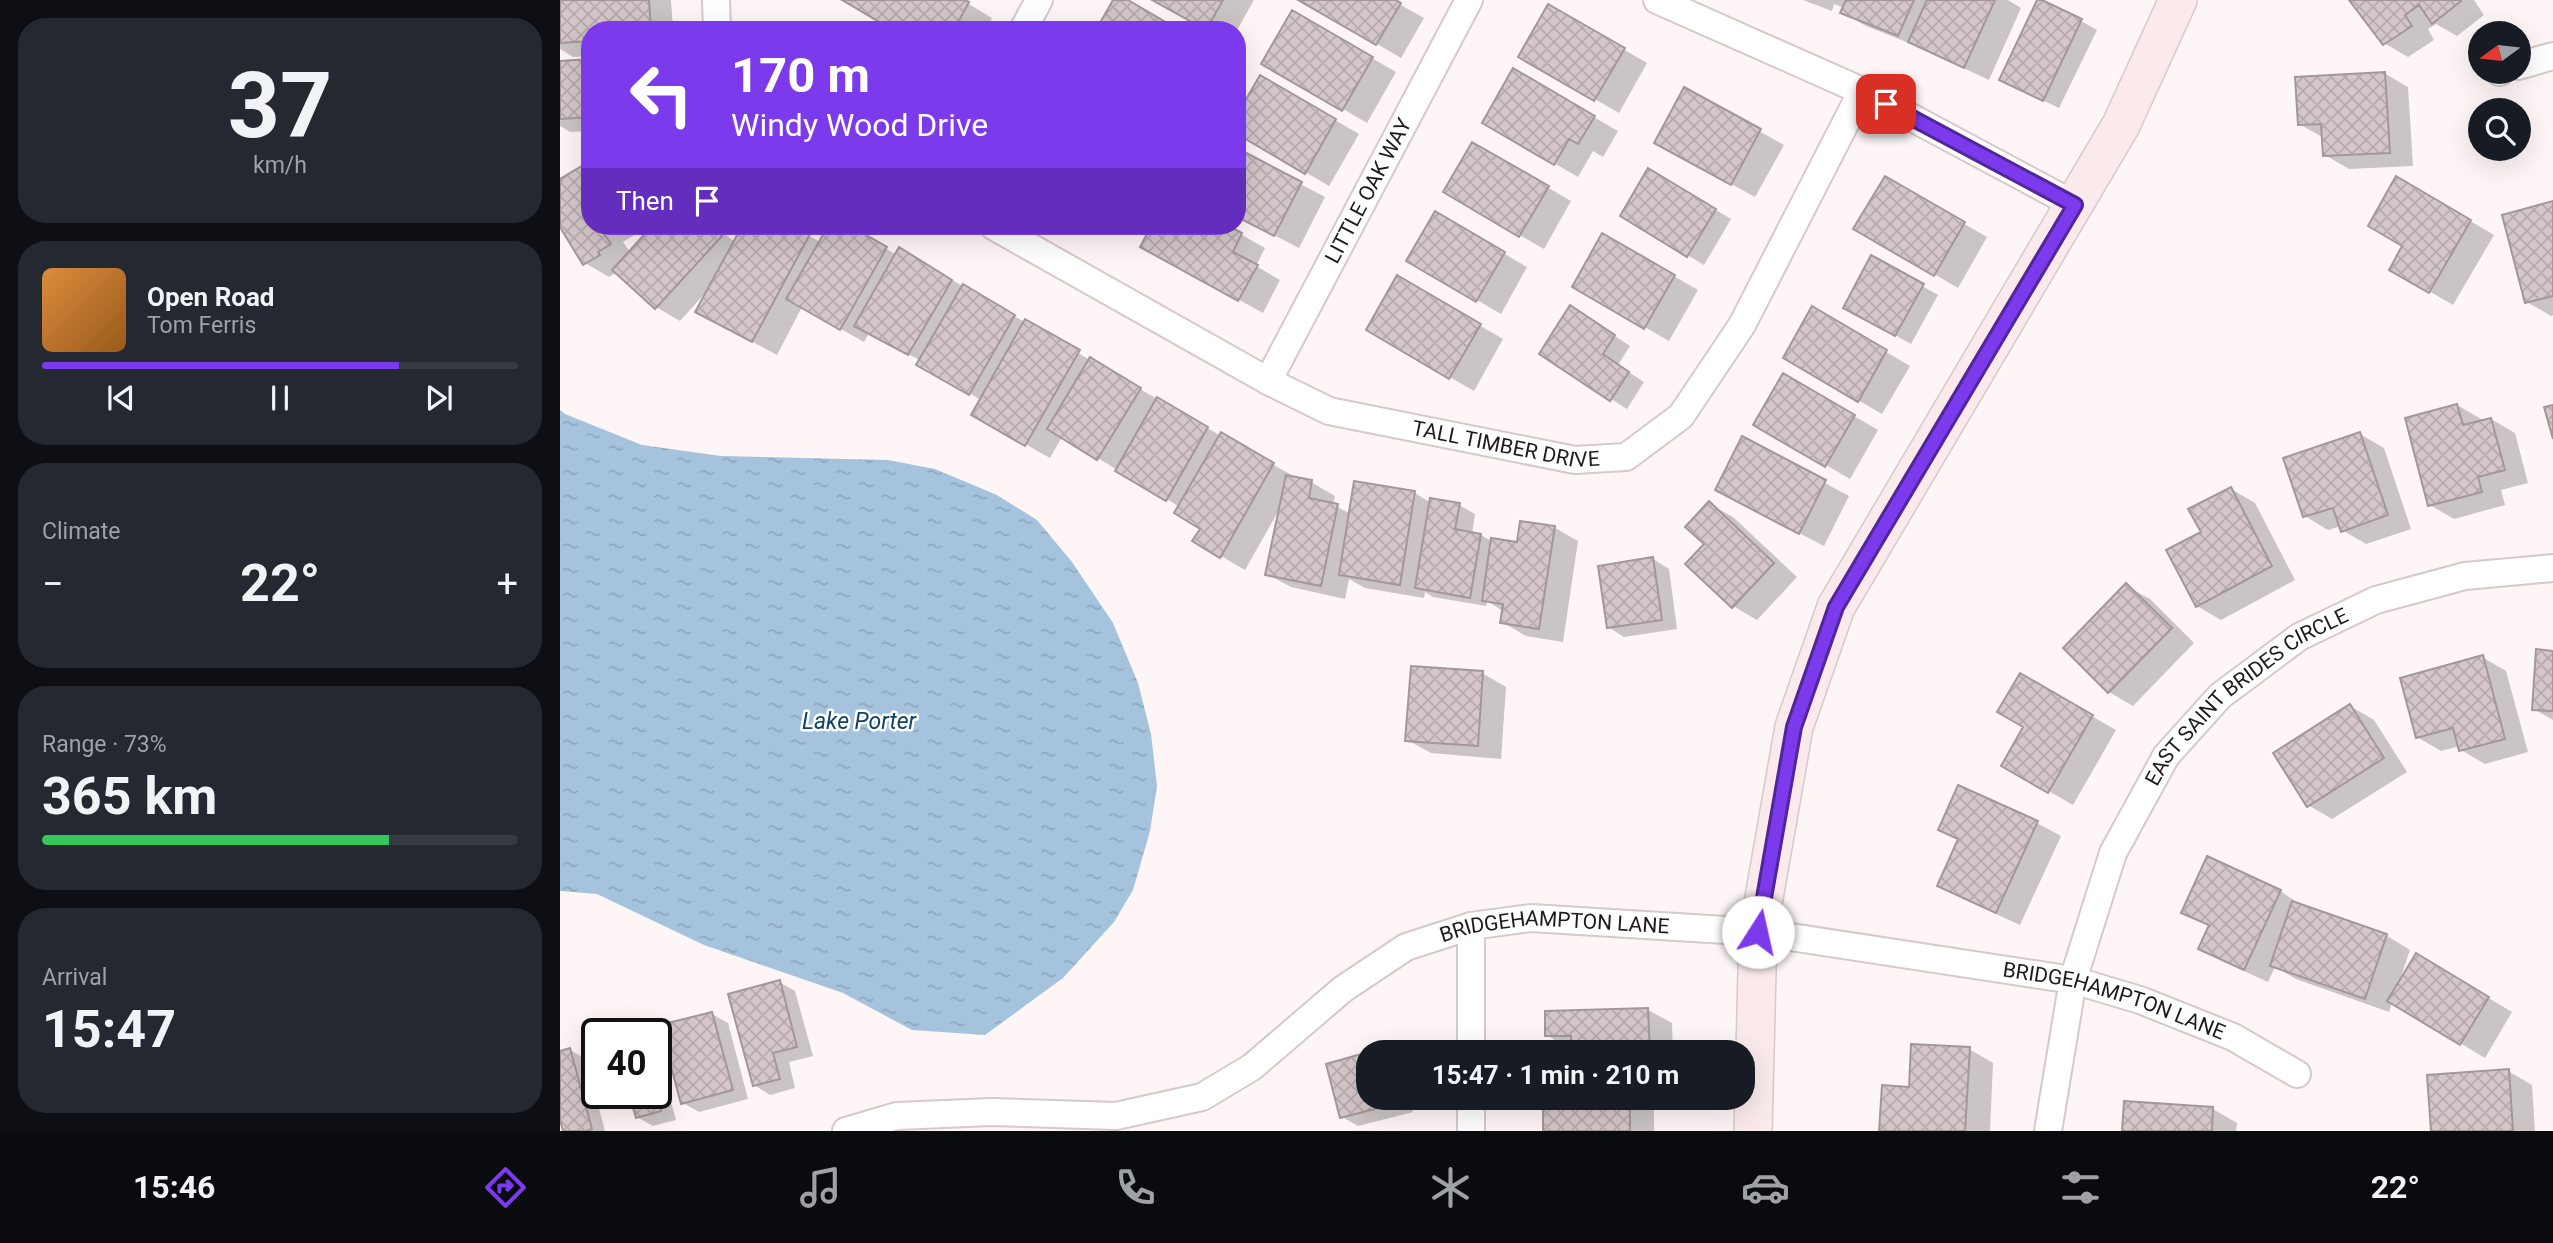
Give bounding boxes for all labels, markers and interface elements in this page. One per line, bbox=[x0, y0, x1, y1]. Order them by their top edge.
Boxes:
north arrow bbox=[2468, 21, 2530, 84]
map controls bbox=[2468, 21, 2531, 161]
text: 170 m bbox=[731, 47, 870, 104]
icon: left bbox=[616, 49, 707, 140]
text: 37 bbox=[228, 53, 332, 159]
pin bbox=[1856, 74, 1916, 134]
icon: arrive bbox=[1867, 85, 1905, 123]
button: search bbox=[2468, 98, 2531, 161]
text: Windy Wood Drive bbox=[731, 106, 988, 144]
street label: LITTLE OAK WAY bbox=[1320, 114, 1417, 267]
text: km/h bbox=[253, 152, 307, 179]
icon: arrive bbox=[688, 182, 726, 220]
text: Then bbox=[616, 186, 674, 216]
text: Open Road bbox=[147, 282, 275, 312]
text: Tom Ferris bbox=[147, 312, 256, 339]
icon: previous bbox=[102, 379, 140, 417]
icon: pause bbox=[261, 379, 299, 417]
icon: next bbox=[420, 379, 458, 417]
street label: TALL TIMBER DRIVE bbox=[1410, 416, 1600, 472]
text: Climate bbox=[42, 518, 121, 545]
text: 22° bbox=[240, 553, 320, 614]
text: − bbox=[42, 562, 64, 606]
text: + bbox=[496, 562, 518, 606]
street label: EAST SAINT BRIDES CIRCLE bbox=[2140, 603, 2352, 790]
water label: Lake Porter bbox=[802, 708, 918, 735]
text: Range · 73% bbox=[42, 731, 167, 758]
text: 365 km bbox=[42, 766, 217, 827]
position arrow bbox=[1721, 895, 1795, 969]
street label: BRIDGEHAMPTON LANE bbox=[1437, 906, 1670, 947]
street label: BRIDGEHAMPTON LANE bbox=[2001, 957, 2229, 1045]
text: Arrival bbox=[42, 964, 107, 991]
text: 15:47 bbox=[42, 999, 176, 1060]
speed limit sign: 40 bbox=[581, 1018, 672, 1109]
text: 15:47 · 1 min · 210 m bbox=[1432, 1060, 1679, 1090]
icon: directions bbox=[481, 1163, 530, 1212]
icon: music bbox=[796, 1163, 845, 1212]
icon: phone bbox=[1111, 1163, 1160, 1212]
icon: climate bbox=[1426, 1163, 1475, 1212]
icon: car bbox=[1741, 1163, 1790, 1212]
icon: filters bbox=[2056, 1163, 2105, 1212]
text: 15:46 bbox=[133, 1168, 215, 1206]
text: 22° bbox=[2371, 1168, 2420, 1206]

